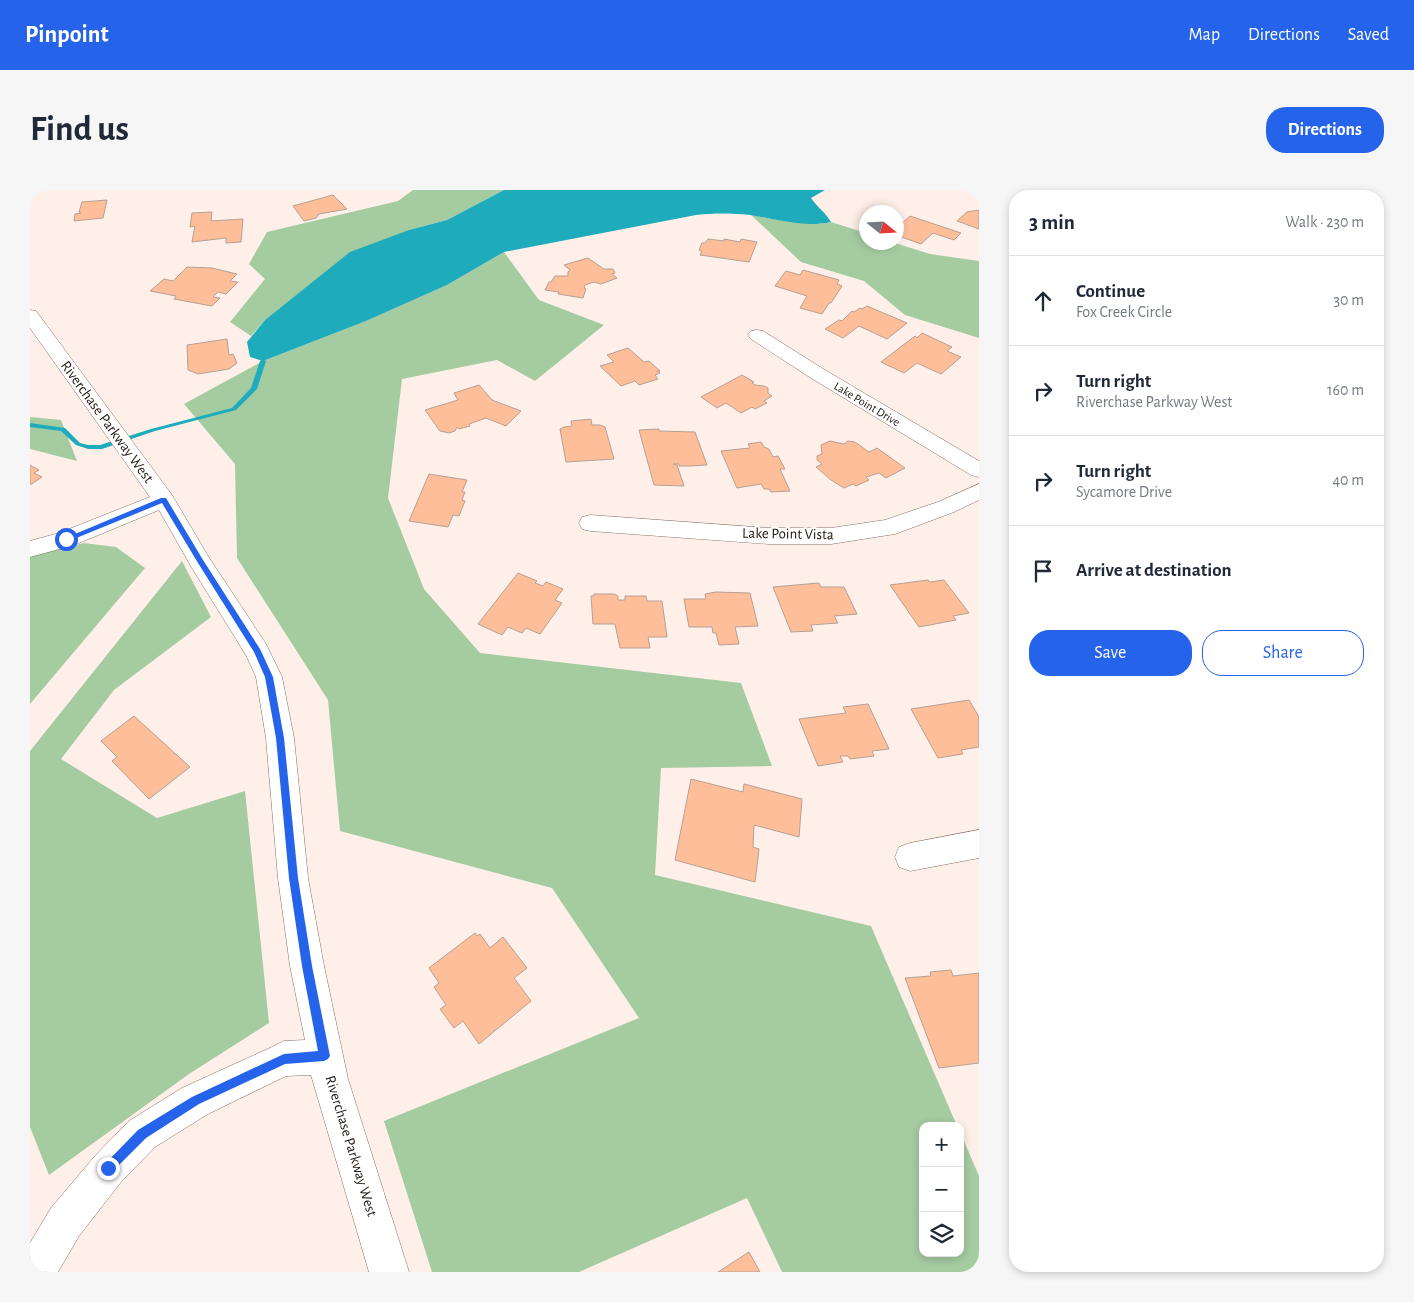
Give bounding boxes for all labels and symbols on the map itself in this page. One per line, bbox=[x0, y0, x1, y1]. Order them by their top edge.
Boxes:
north arrow bbox=[859, 205, 904, 250]
street label: Riverchase Parkway West bbox=[58, 358, 156, 486]
street label: Lake Point Drive bbox=[832, 380, 902, 428]
street label: Lake Point Vista bbox=[742, 526, 834, 542]
route start bbox=[55, 528, 78, 551]
street label: Riverchase Parkway West bbox=[322, 1074, 380, 1219]
route end bbox=[97, 1157, 120, 1180]

